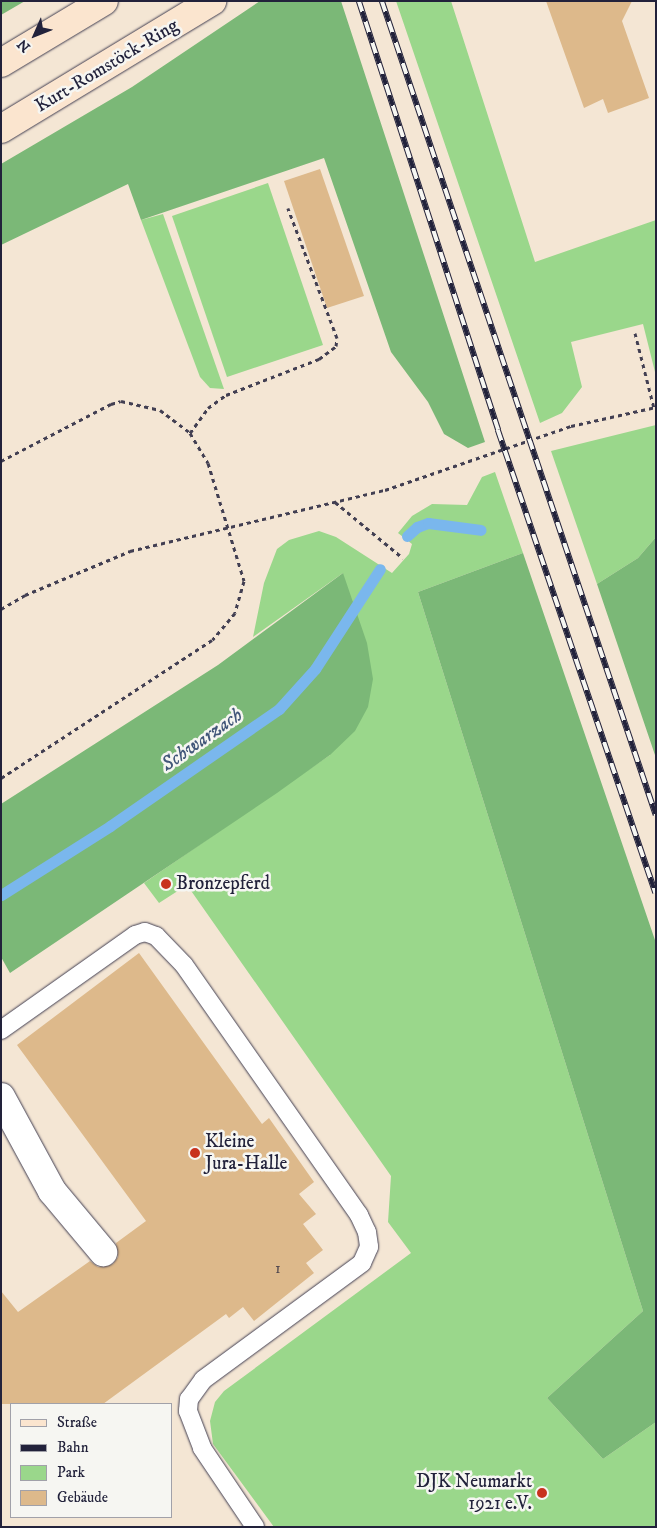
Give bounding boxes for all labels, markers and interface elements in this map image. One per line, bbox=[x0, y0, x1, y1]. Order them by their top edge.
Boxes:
north arrow bbox=[10, 10, 60, 60]
street label: Kurt-Romstöck-Ring bbox=[31, 14, 183, 118]
text: N bbox=[14, 35, 35, 56]
water label: Schwarzach bbox=[157, 703, 247, 777]
place label: Bronzepferd bbox=[176, 873, 270, 895]
marker: Bronzepferd bbox=[160, 878, 172, 890]
place label: Kleine Jura-Halle bbox=[205, 1131, 287, 1175]
marker: Kleine Jura-Halle bbox=[189, 1147, 201, 1159]
house number: 1 bbox=[275, 1258, 281, 1278]
legend bbox=[10, 1403, 172, 1518]
text: Straße bbox=[57, 1413, 97, 1432]
text: Bahn bbox=[57, 1438, 89, 1457]
text: Park bbox=[57, 1463, 85, 1482]
place label: DJK Neumarkt 1921 e.V. bbox=[416, 1471, 532, 1515]
marker: DJK Neumarkt 1921 e.V. bbox=[536, 1487, 548, 1499]
text: Gebäude bbox=[57, 1488, 108, 1507]

